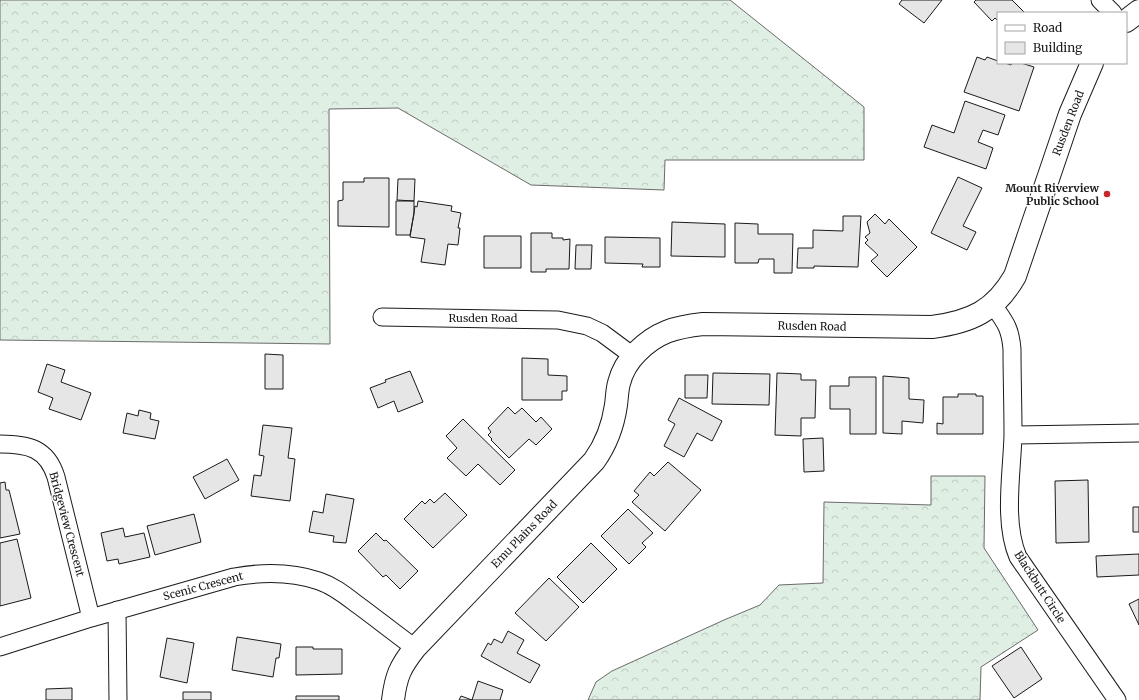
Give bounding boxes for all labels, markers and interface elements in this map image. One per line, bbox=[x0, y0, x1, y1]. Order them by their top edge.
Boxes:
legend bbox=[997, 12, 1127, 64]
text: Road bbox=[1033, 20, 1062, 35]
text: Building bbox=[1033, 40, 1083, 55]
street label: Rusden Road bbox=[1049, 88, 1087, 158]
place label: Mount Riverview Public School bbox=[1005, 181, 1100, 208]
marker: Mount Riverview Public School bbox=[1102, 189, 1112, 199]
street label: Rusden Road bbox=[449, 311, 518, 325]
street label: Rusden Road bbox=[777, 318, 847, 334]
street label: Bridgeview Crescent bbox=[46, 470, 88, 579]
street label: Emu Plains Road bbox=[488, 497, 560, 571]
street label: Blackbutt Circle bbox=[1011, 548, 1069, 626]
street label: Scenic Crescent bbox=[161, 568, 245, 603]

